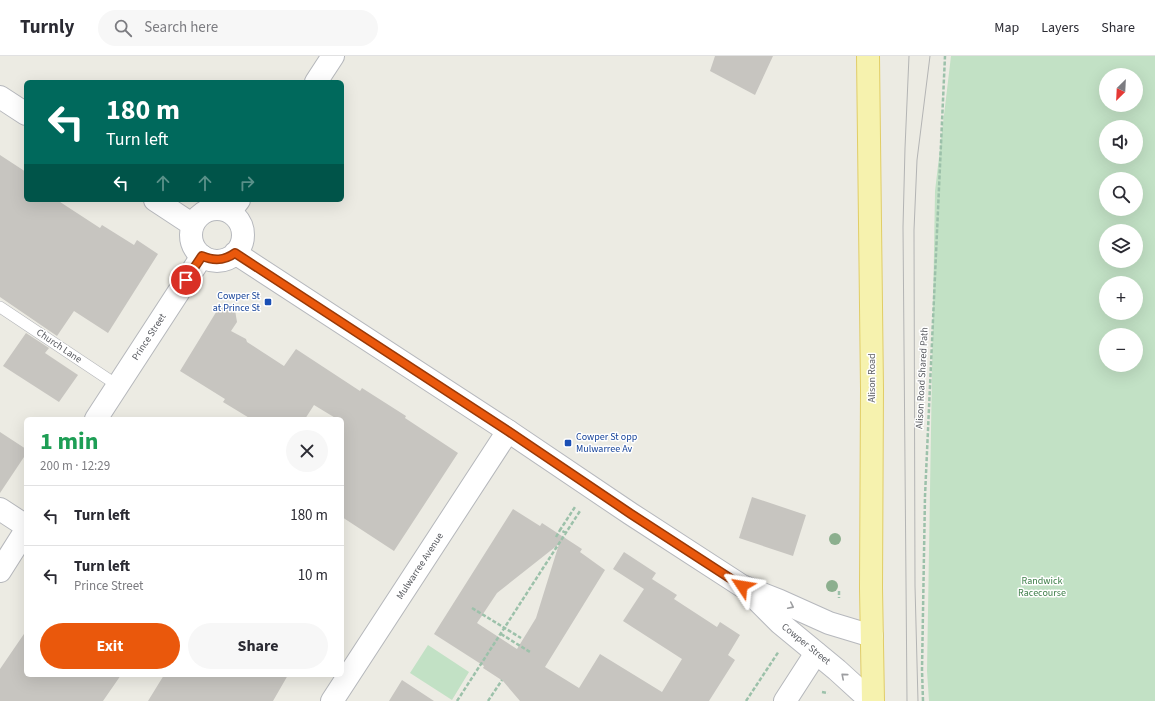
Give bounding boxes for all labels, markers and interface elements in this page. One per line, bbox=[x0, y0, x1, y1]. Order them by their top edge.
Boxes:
search box bbox=[98, 10, 378, 46]
text: Turnly bbox=[20, 14, 74, 41]
icon: search bbox=[112, 17, 134, 39]
text: Search here bbox=[144, 17, 218, 38]
text: Map bbox=[994, 18, 1019, 38]
text: Layers bbox=[1041, 18, 1079, 38]
text: Share bbox=[1101, 18, 1135, 38]
north arrow bbox=[1099, 68, 1143, 112]
map controls bbox=[1099, 68, 1143, 372]
text: 180 m bbox=[106, 90, 180, 130]
icon: left bbox=[40, 96, 92, 148]
button: sound bbox=[1099, 120, 1143, 164]
text: Turn left bbox=[106, 127, 168, 152]
icon: left bbox=[110, 172, 132, 194]
icon: ahead bbox=[152, 172, 174, 194]
icon: ahead bbox=[194, 172, 216, 194]
icon: right bbox=[236, 172, 258, 194]
button: search bbox=[1099, 172, 1143, 216]
button: layers bbox=[1099, 224, 1143, 268]
pin bbox=[169, 263, 203, 297]
icon: arrive bbox=[175, 269, 197, 291]
button: + bbox=[1099, 276, 1143, 320]
place label: Cowper St at Prince St bbox=[213, 289, 261, 315]
marker: Cowper St at Prince St bbox=[263, 297, 273, 307]
street label: Prince Street bbox=[129, 310, 170, 363]
street label: Church Lane bbox=[33, 326, 85, 366]
street label: Alison Road Shared Path bbox=[912, 327, 932, 429]
button: − bbox=[1099, 328, 1143, 372]
street label: Alison Road bbox=[865, 354, 879, 402]
text: 1 min bbox=[40, 424, 98, 459]
button: close bbox=[286, 430, 328, 472]
place label: Cowper St opp Mulwarree Av bbox=[576, 430, 638, 456]
marker: Cowper St opp Mulwarree Av bbox=[563, 438, 573, 448]
text: 200 m · 12:29 bbox=[40, 457, 110, 475]
icon: left bbox=[40, 505, 62, 527]
text: Turn left bbox=[74, 505, 130, 526]
text: 180 m bbox=[290, 505, 328, 526]
street label: Mulwarree Avenue bbox=[393, 530, 447, 602]
text: Turn left bbox=[74, 556, 130, 577]
icon: left bbox=[40, 565, 62, 587]
text: 10 m bbox=[298, 565, 328, 586]
position arrow bbox=[721, 565, 763, 607]
park label: Randwick Racecourse bbox=[1018, 574, 1066, 600]
text: Prince Street bbox=[74, 577, 143, 595]
one-way arrow bbox=[787, 601, 794, 609]
street label: Cowper Street bbox=[779, 620, 834, 668]
button: Exit bbox=[40, 623, 180, 669]
button: Share bbox=[188, 623, 328, 669]
one-way arrow bbox=[842, 674, 849, 681]

